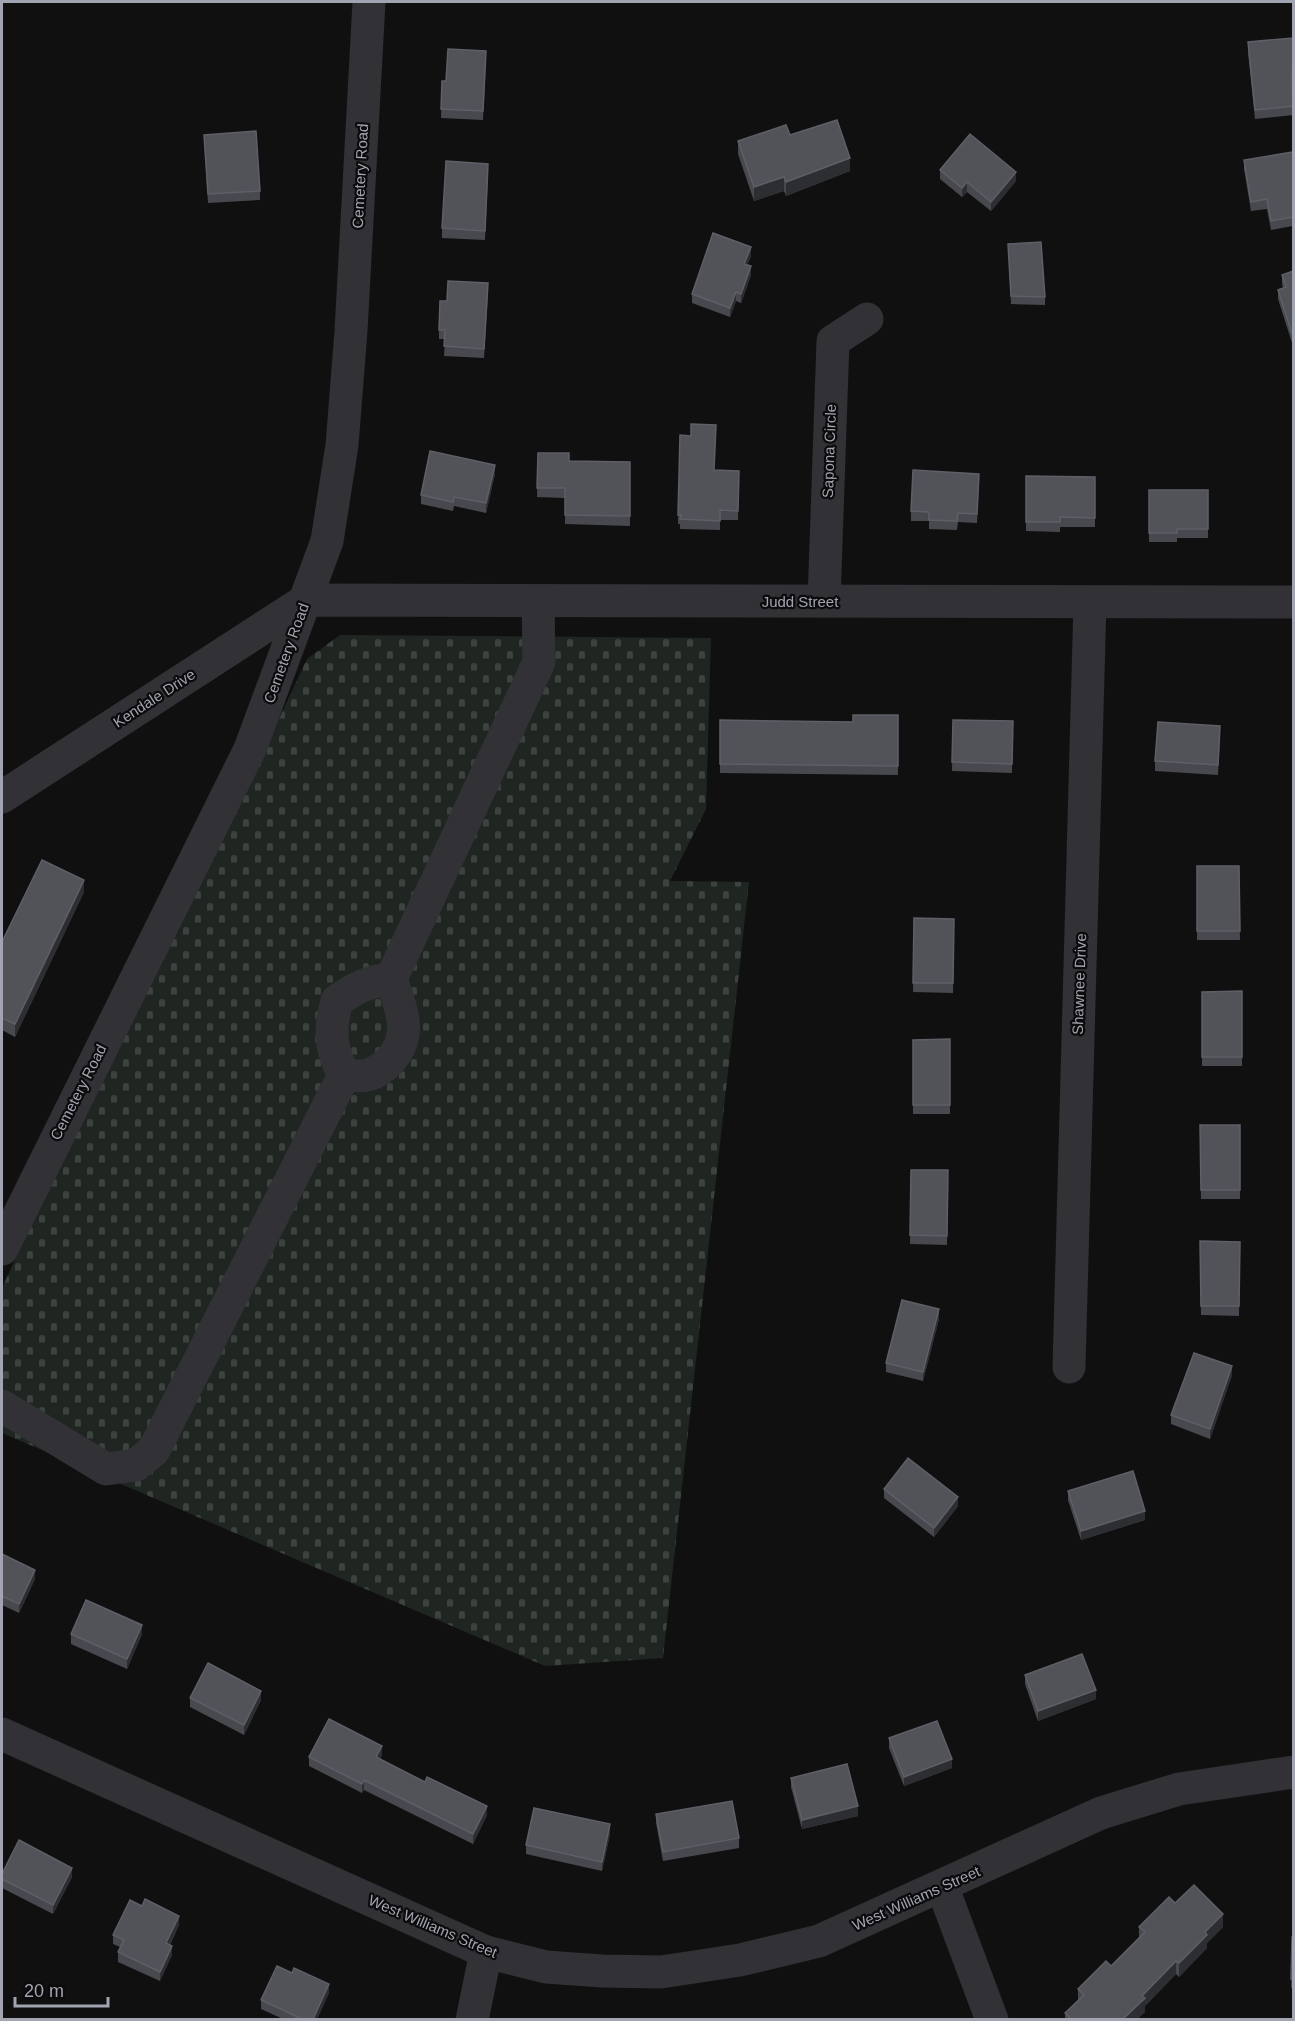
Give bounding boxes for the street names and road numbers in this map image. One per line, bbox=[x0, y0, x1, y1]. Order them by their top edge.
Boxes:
street label: Cemetery Road bbox=[349, 123, 371, 229]
street label: Sapona Circle bbox=[819, 404, 839, 498]
street label: Judd Street bbox=[762, 593, 839, 610]
street label: Cemetery Road bbox=[260, 601, 312, 705]
street label: Kendale Drive bbox=[110, 665, 198, 731]
street label: Shawnee Drive bbox=[1069, 933, 1089, 1035]
street label: Cemetery Road bbox=[47, 1041, 109, 1143]
street label: West Williams Street bbox=[849, 1862, 983, 1934]
street label: West Williams Street bbox=[366, 1891, 501, 1961]

